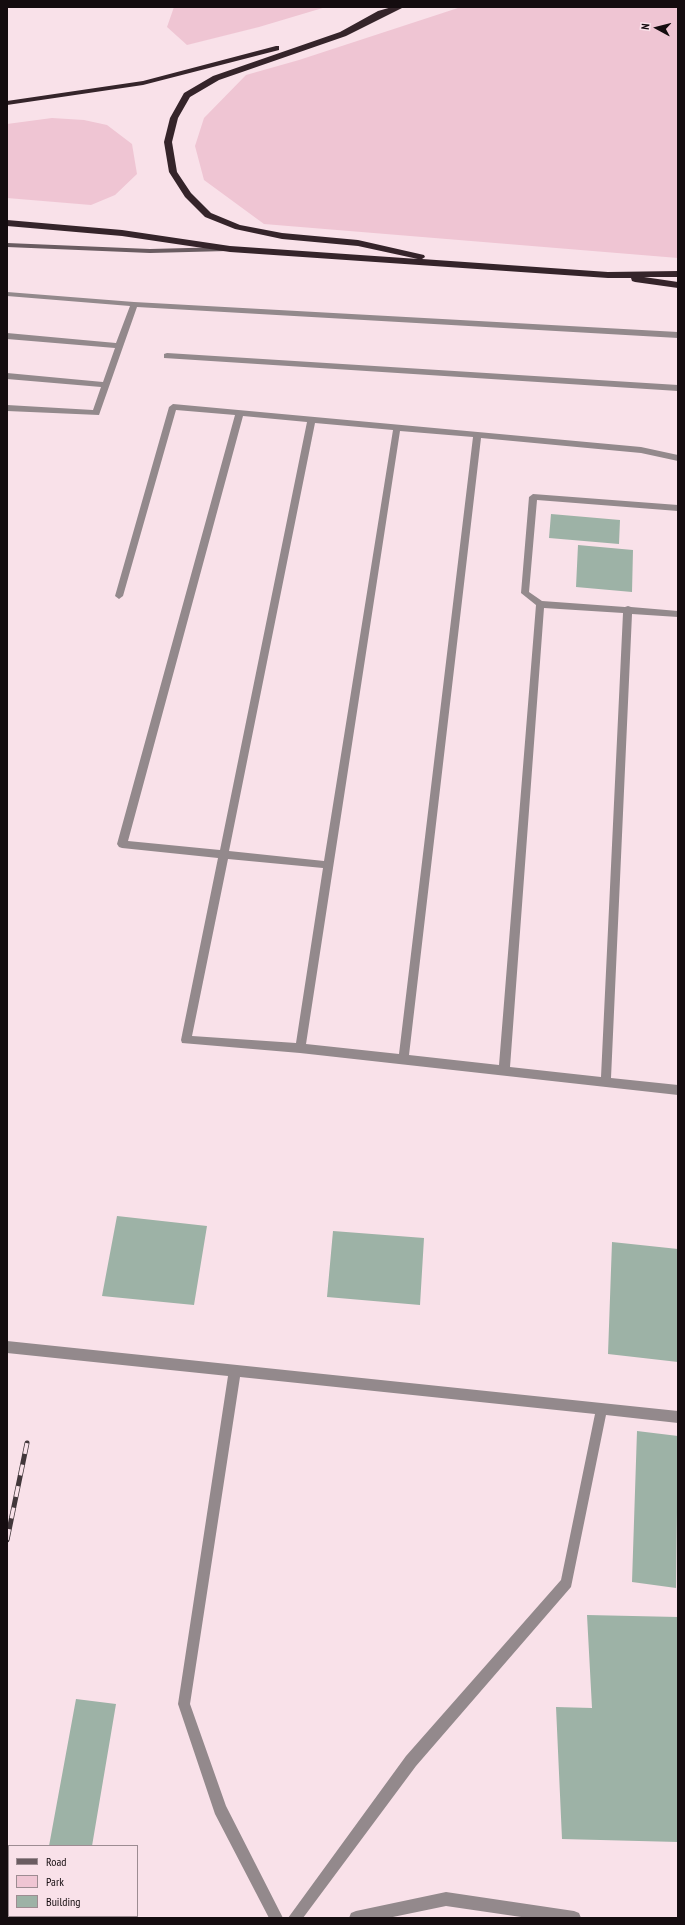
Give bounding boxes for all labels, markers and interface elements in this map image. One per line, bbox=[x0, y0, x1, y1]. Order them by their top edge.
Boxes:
north arrow bbox=[637, 8, 677, 48]
text: N bbox=[638, 23, 652, 30]
legend bbox=[8, 1845, 138, 1917]
text: Road bbox=[46, 1854, 66, 1869]
text: Park bbox=[46, 1874, 64, 1889]
text: Building bbox=[46, 1894, 81, 1909]

